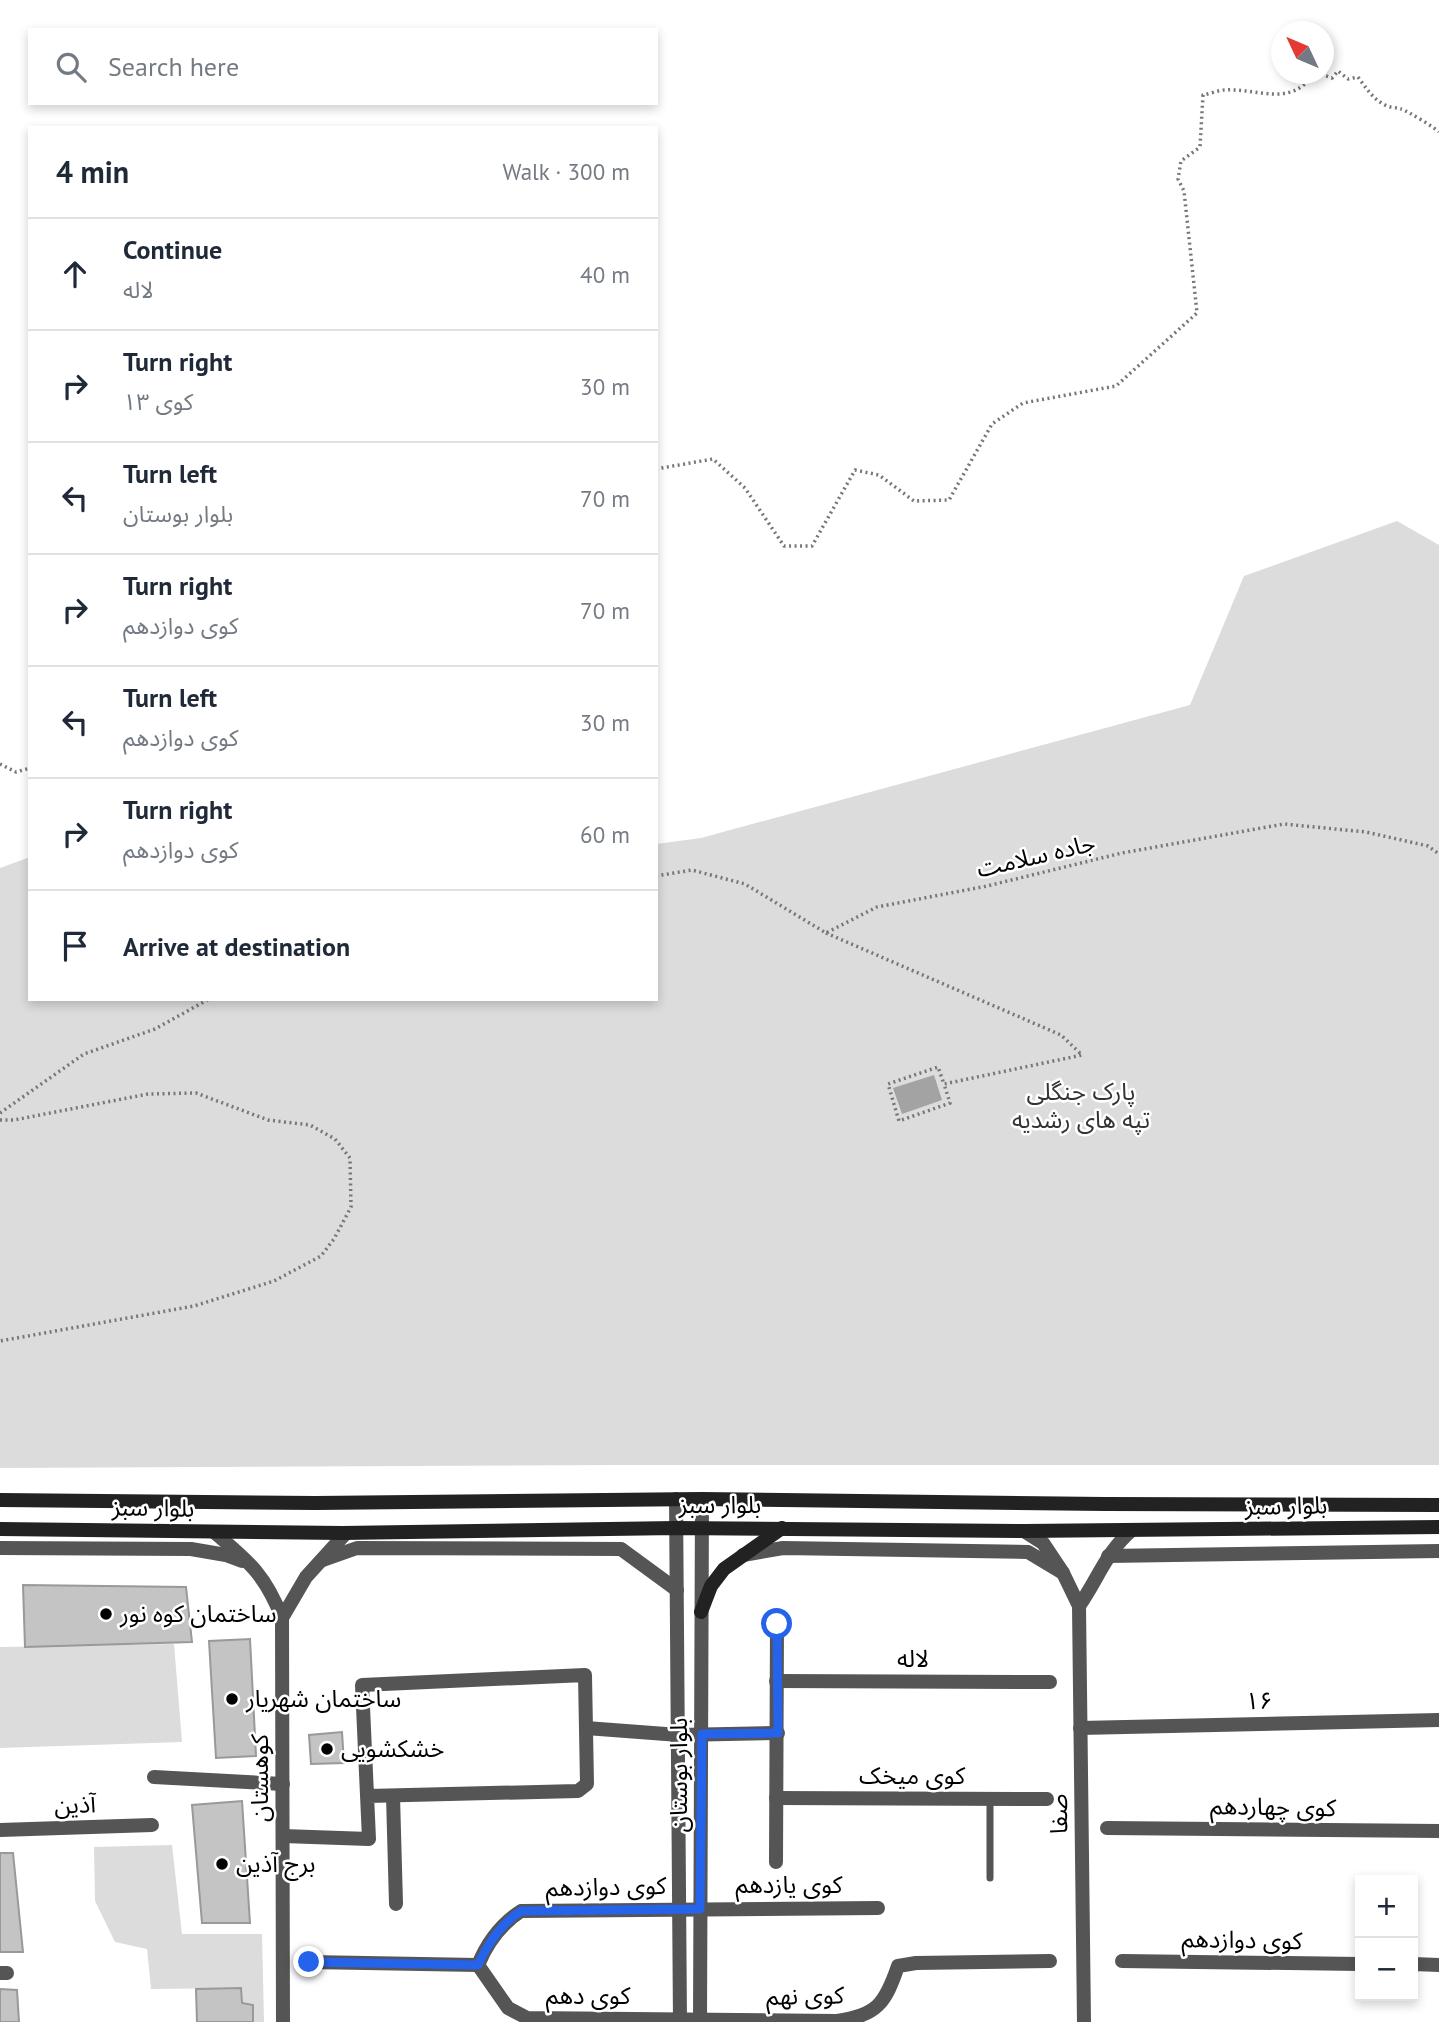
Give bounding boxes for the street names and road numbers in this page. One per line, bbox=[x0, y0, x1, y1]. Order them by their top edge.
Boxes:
street label: جاده سلامت bbox=[974, 827, 1098, 884]
street label: بلوار سبز bbox=[678, 1489, 761, 1520]
street label: بلوار سبز bbox=[1243, 1489, 1327, 1522]
street label: بلوار سبز bbox=[111, 1491, 195, 1524]
street label: لاله bbox=[897, 1643, 929, 1674]
street label: ۱۶ bbox=[1245, 1685, 1273, 1716]
street label: بلوار بوستان bbox=[663, 1718, 694, 1832]
street label: کوهستان bbox=[244, 1733, 275, 1822]
street label: کوی میخک bbox=[859, 1760, 966, 1791]
street label: آذین bbox=[54, 1788, 97, 1821]
street label: کوی چهاردهم bbox=[1210, 1790, 1337, 1825]
street label: صفا bbox=[1043, 1793, 1074, 1835]
street label: کوی یازدهم bbox=[736, 1869, 844, 1902]
street label: کوی دوازدهم bbox=[545, 1870, 668, 1905]
street label: کوی دوازدهم bbox=[1181, 1923, 1304, 1958]
street label: کوی نهم bbox=[766, 1979, 845, 2014]
street label: کوی دهم bbox=[546, 1980, 631, 2013]

